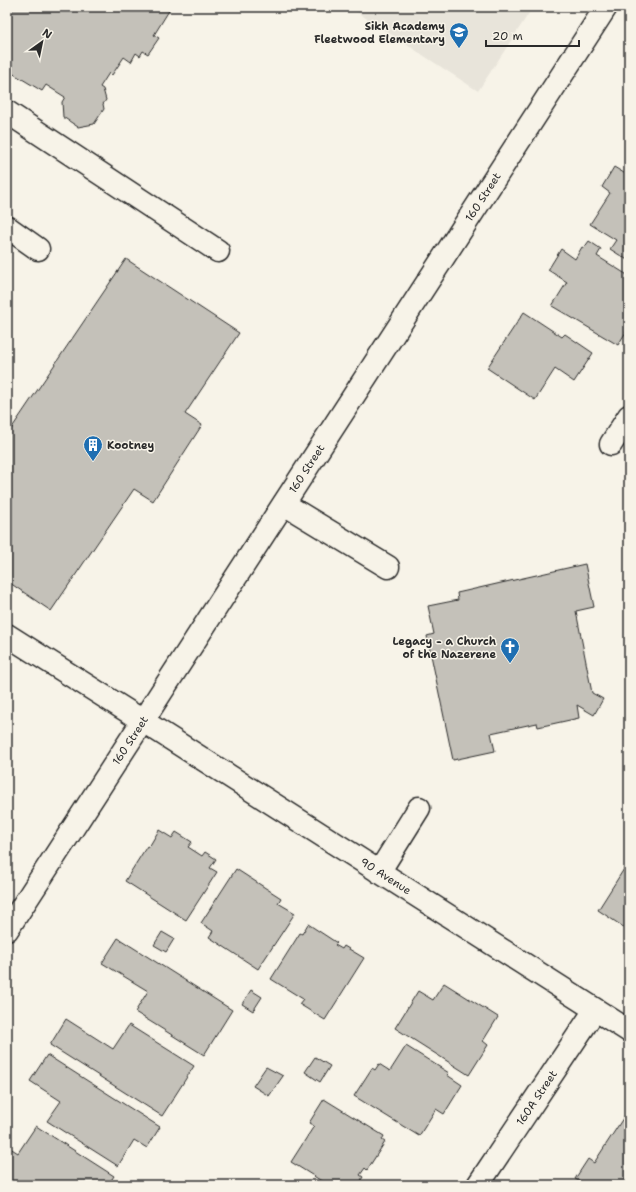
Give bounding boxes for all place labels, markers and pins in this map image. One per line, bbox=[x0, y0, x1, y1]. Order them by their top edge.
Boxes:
place label: Sikh Academy Fleetwood Elementary bbox=[314, 19, 445, 47]
school or university icon: Sikh Academy Fleetwood Elementary bbox=[448, 21, 470, 49]
building icon: Kootney bbox=[82, 434, 104, 462]
place label: Kootney bbox=[107, 438, 155, 453]
place label: Legacy - a Church of the Nazerene bbox=[393, 634, 497, 662]
church icon: Legacy - a Church of the Nazerene bbox=[499, 636, 521, 664]

